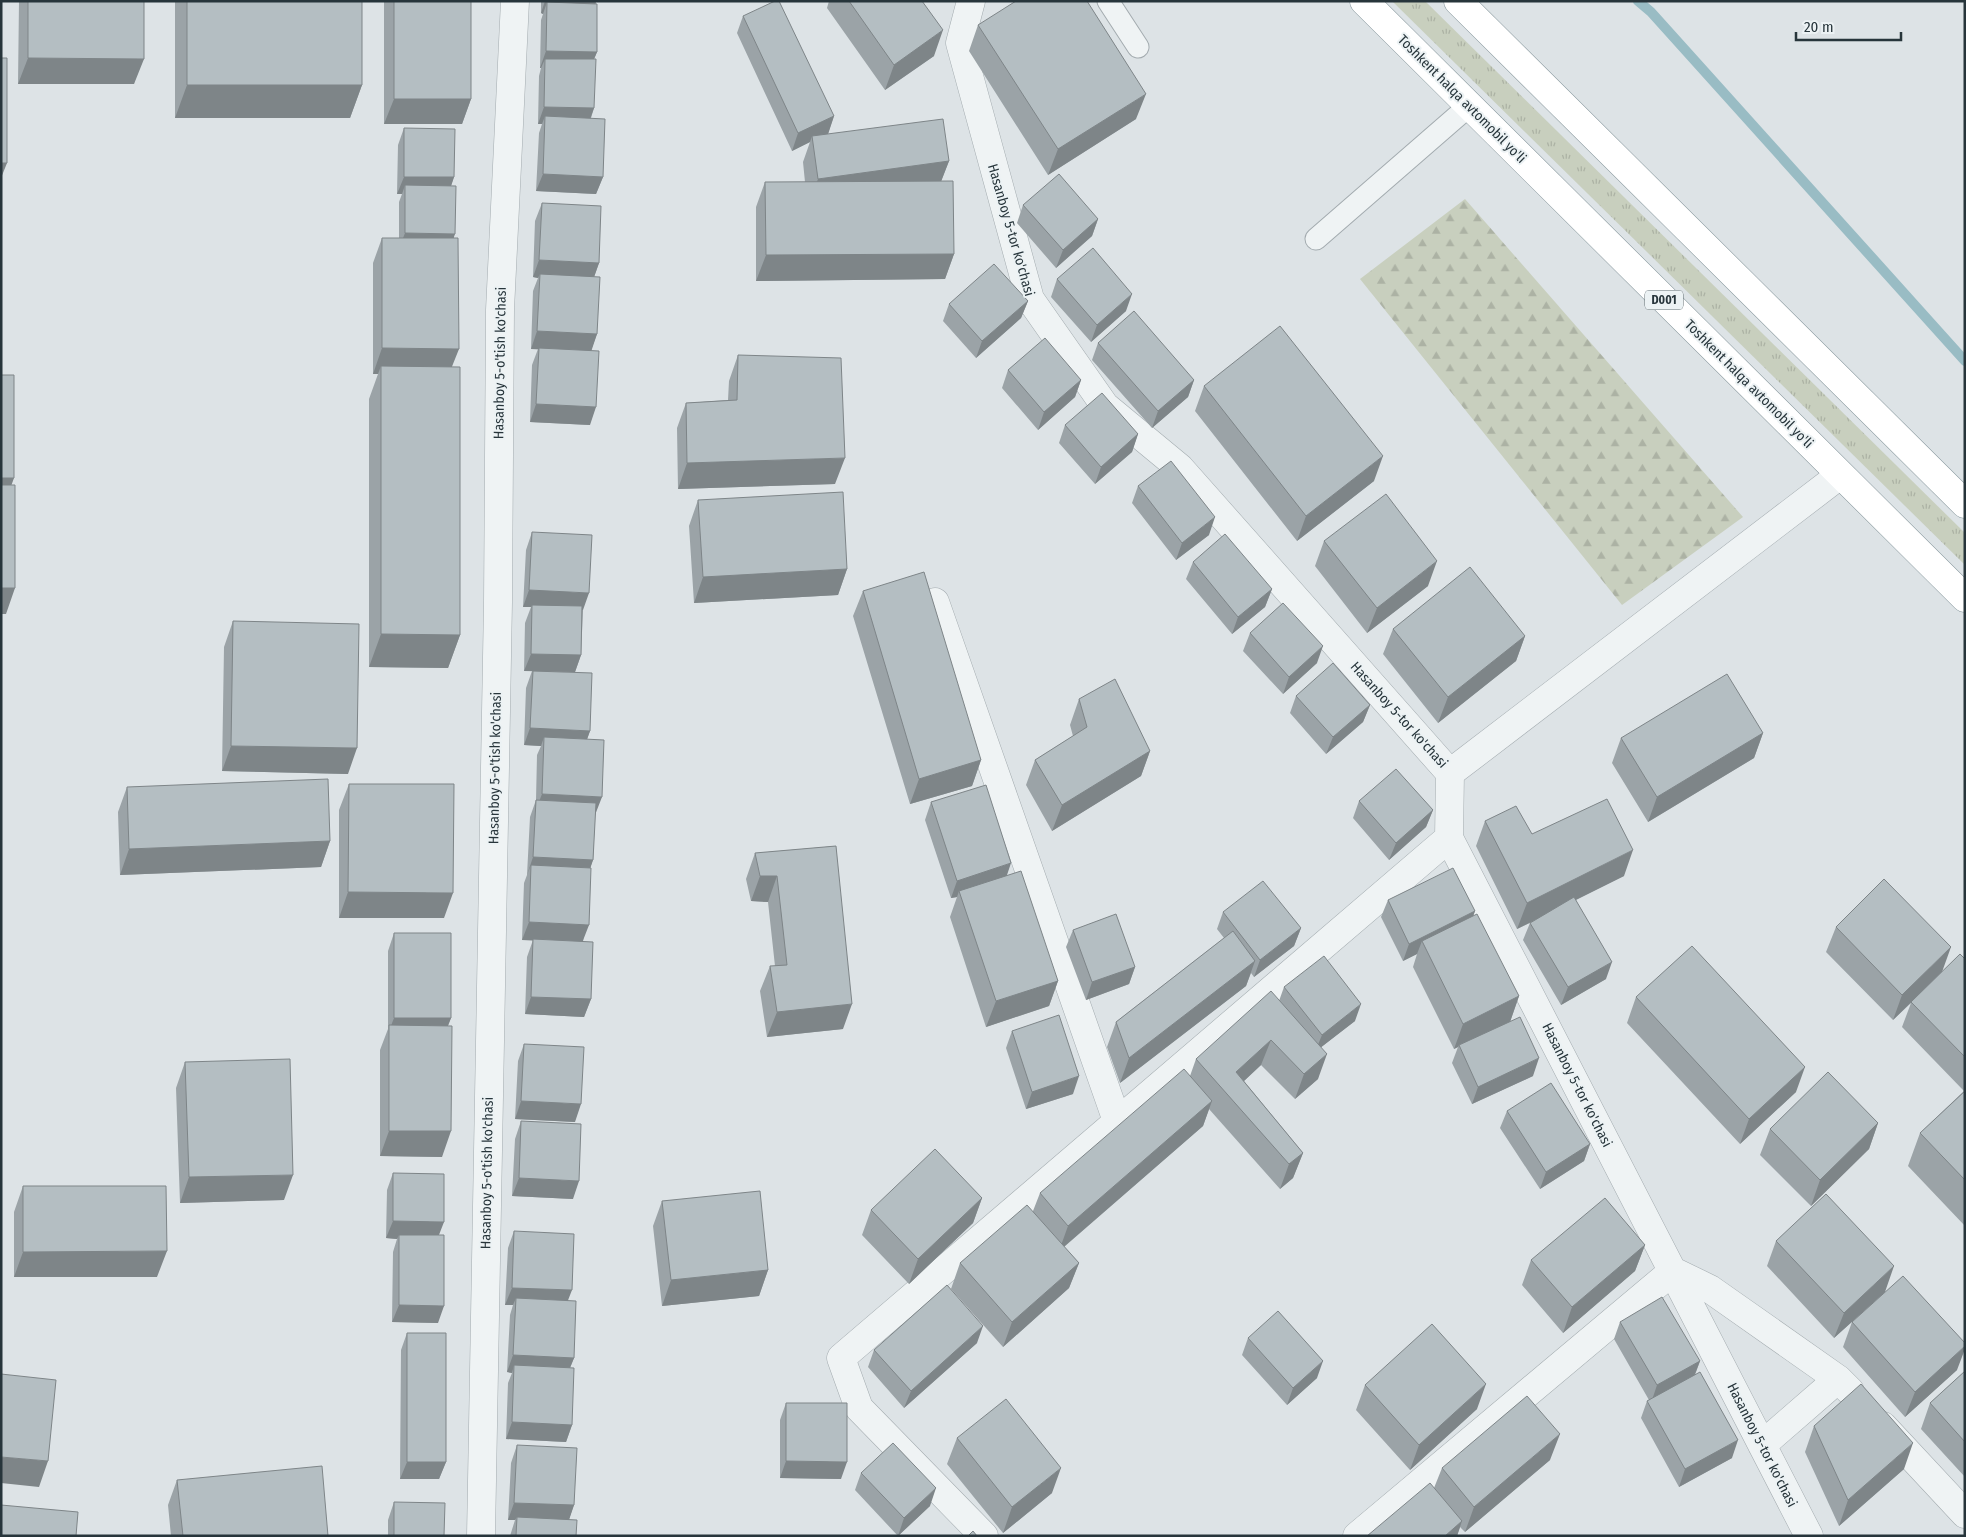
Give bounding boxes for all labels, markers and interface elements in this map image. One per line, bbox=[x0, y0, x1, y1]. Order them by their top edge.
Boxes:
scale bar bbox=[1796, 10, 1901, 42]
text: 20 m bbox=[1804, 18, 1834, 36]
street label: Toshkent halqa avtomobil yo'li bbox=[1394, 31, 1530, 167]
street label: Hasanboy 5-tor ko'chasi bbox=[984, 162, 1038, 298]
street label: Hasanboy 5-o'tish ko'chasi bbox=[490, 287, 510, 439]
road number: D001 bbox=[1645, 290, 1683, 310]
street label: Toshkent halqa avtomobil yo'li bbox=[1681, 316, 1817, 452]
street label: Hasanboy 5-tor ko'chasi bbox=[1347, 658, 1451, 772]
street label: Hasanboy 5-o'tish ko'chasi bbox=[485, 692, 505, 844]
street label: Hasanboy 5-tor ko'chasi bbox=[1538, 1020, 1616, 1150]
street label: Hasanboy 5-o'tish ko'chasi bbox=[477, 1097, 497, 1249]
street label: Hasanboy 5-tor ko'chasi bbox=[1723, 1380, 1801, 1510]

